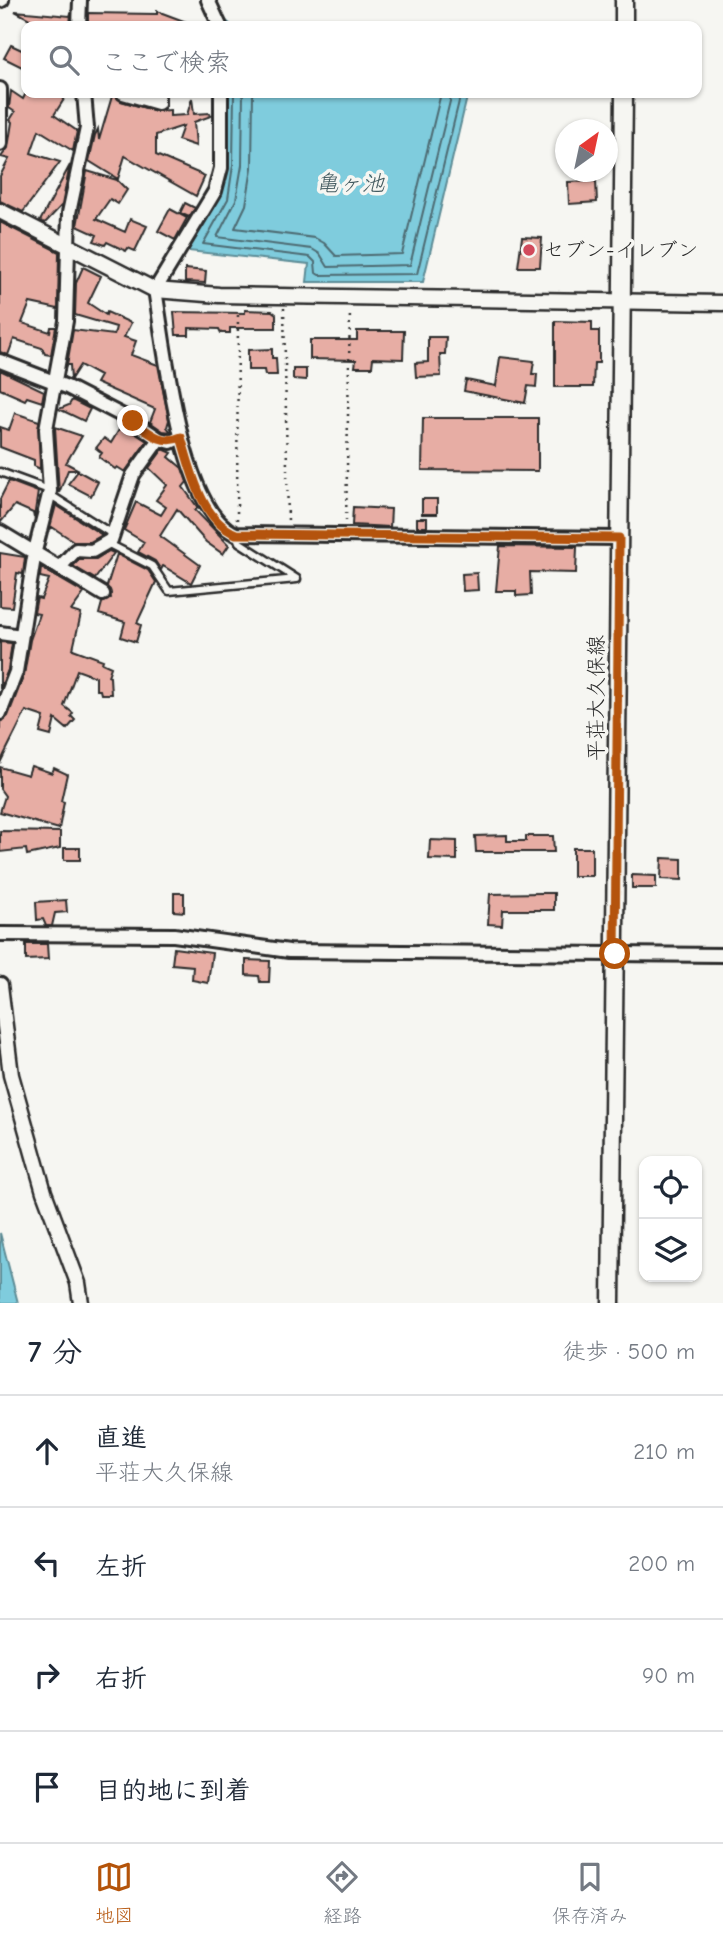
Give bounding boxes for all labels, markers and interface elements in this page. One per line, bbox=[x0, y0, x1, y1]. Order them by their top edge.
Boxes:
search box bbox=[21, 21, 702, 98]
icon: search bbox=[45, 41, 83, 79]
text: ここで検索 bbox=[101, 48, 231, 78]
north arrow bbox=[555, 119, 618, 182]
water label: 亀ヶ池 bbox=[316, 170, 386, 197]
place label: セブン-イレブン bbox=[543, 238, 698, 262]
marker: セブン-イレブン bbox=[521, 242, 537, 258]
route end bbox=[117, 405, 148, 436]
street label: 平荘大久保線 bbox=[584, 635, 608, 761]
route start bbox=[599, 938, 630, 969]
map controls bbox=[639, 1156, 702, 1282]
button: locate bbox=[639, 1156, 702, 1219]
button: layers bbox=[639, 1219, 702, 1282]
text: 7 分 bbox=[28, 1335, 82, 1370]
text: 徒歩 · 500 m bbox=[562, 1338, 695, 1365]
text: 直進 bbox=[95, 1423, 147, 1453]
icon: ahead bbox=[28, 1432, 66, 1470]
text: 210 m bbox=[633, 1438, 695, 1465]
text: 平荘大久保線 bbox=[95, 1459, 233, 1486]
icon: left bbox=[28, 1544, 66, 1582]
text: 200 m bbox=[628, 1550, 695, 1577]
text: 左折 bbox=[95, 1552, 147, 1582]
icon: right bbox=[28, 1656, 66, 1694]
text: 90 m bbox=[642, 1662, 695, 1689]
text: 右折 bbox=[95, 1664, 147, 1694]
icon: arrive bbox=[28, 1768, 66, 1806]
text: 目的地に到着 bbox=[95, 1776, 251, 1806]
tab: 地図 bbox=[95, 1858, 133, 1927]
tab: 経路 bbox=[323, 1858, 362, 1927]
tab: 保存済み bbox=[552, 1858, 628, 1927]

